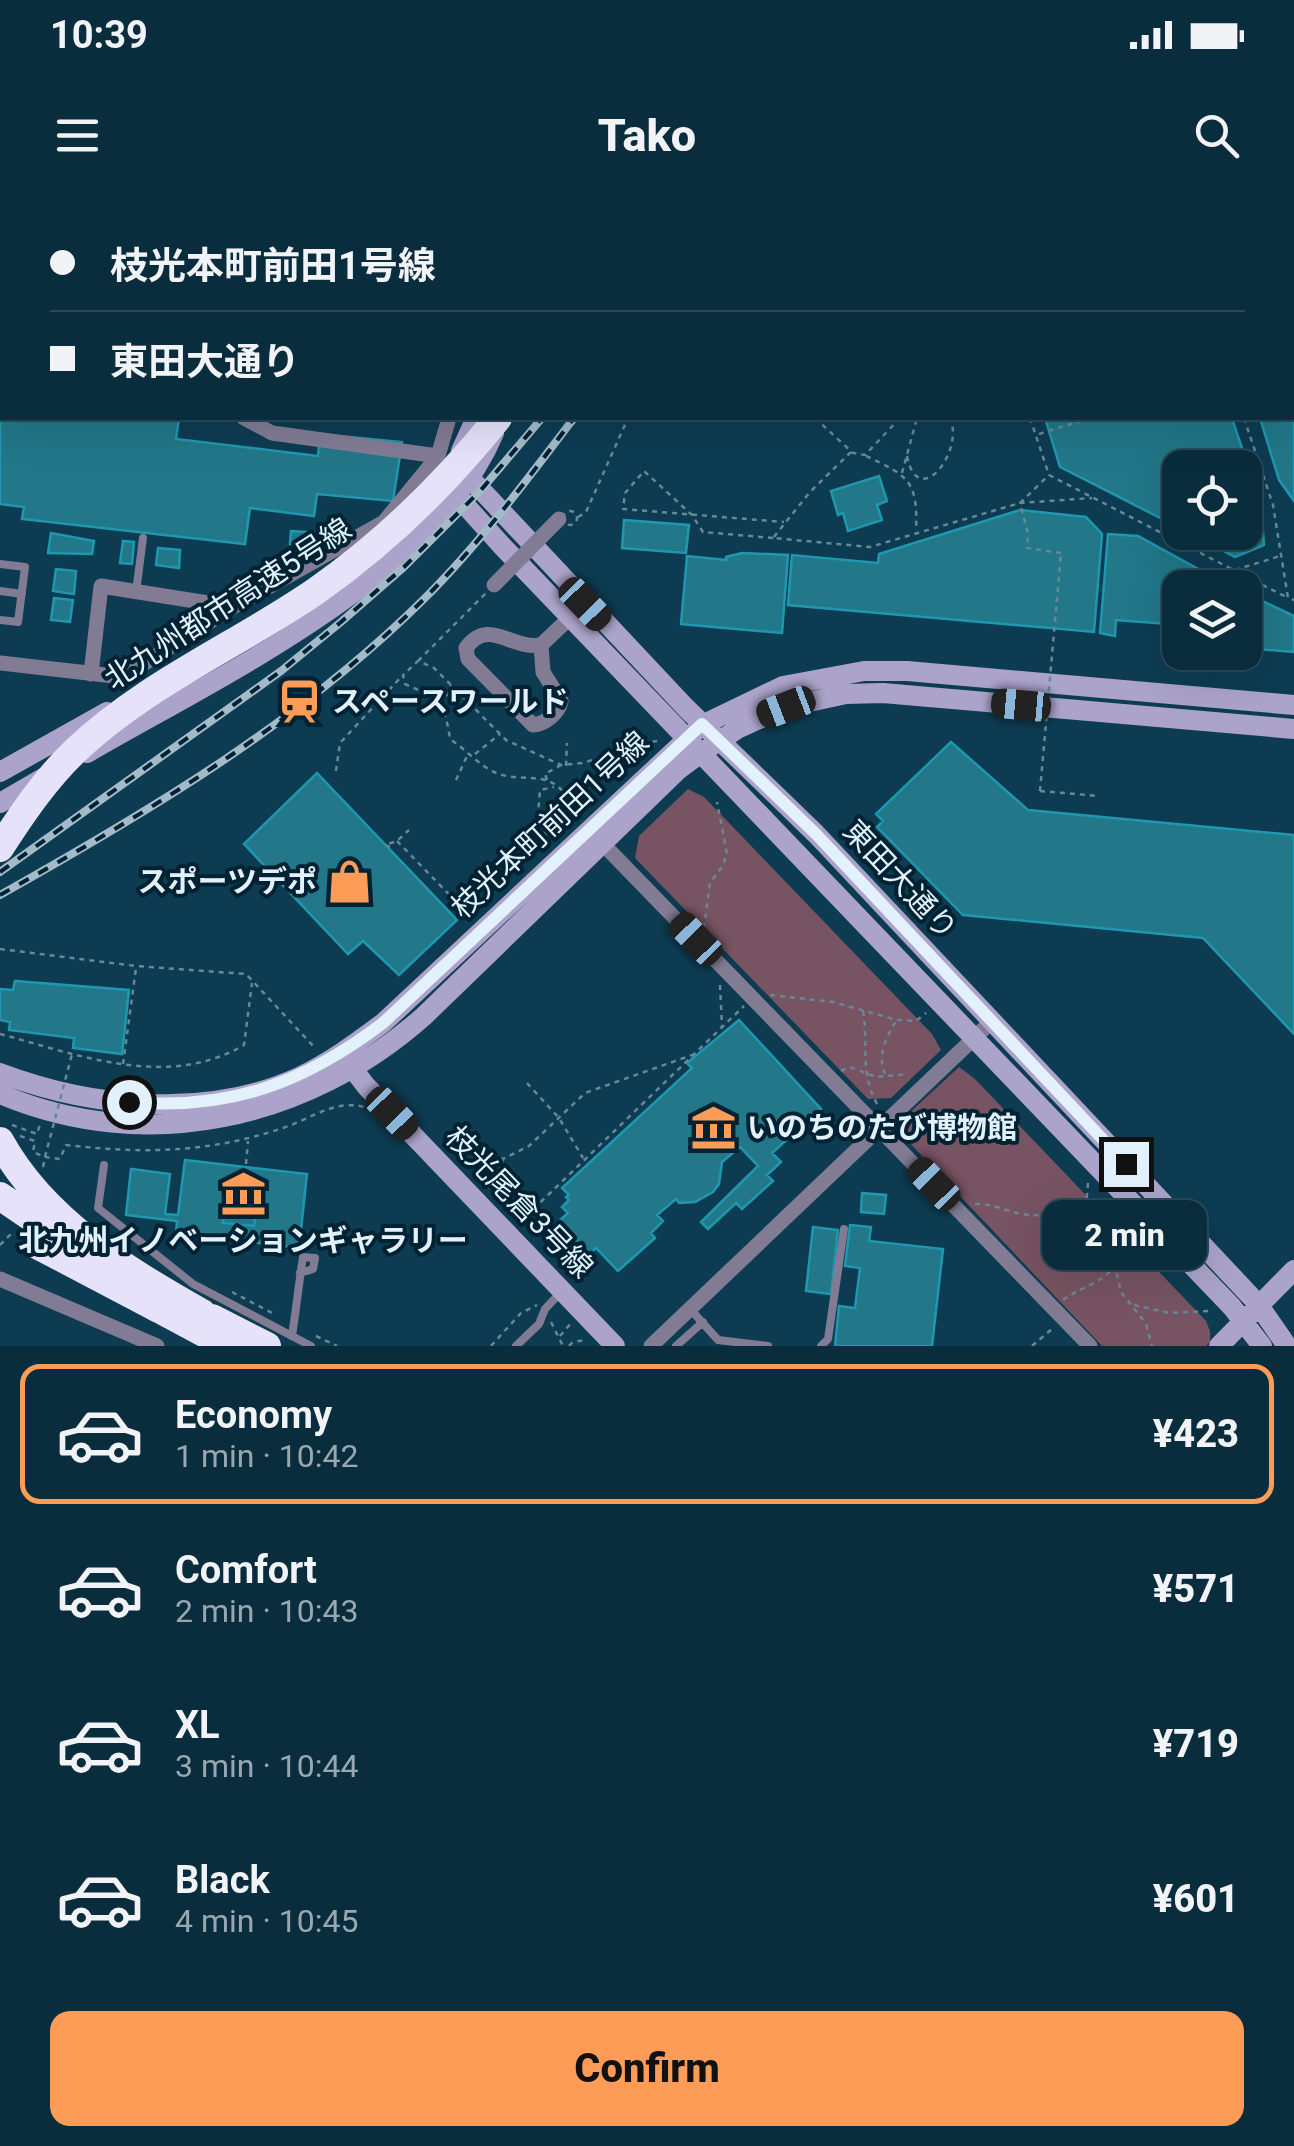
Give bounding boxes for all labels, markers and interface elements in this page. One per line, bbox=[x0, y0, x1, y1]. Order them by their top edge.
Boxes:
text: 10:39 bbox=[50, 13, 148, 57]
icon: menu bbox=[50, 108, 105, 163]
icon: search bbox=[1189, 108, 1244, 163]
text: Tako bbox=[598, 109, 696, 162]
text: 枝光本町前田1号線 bbox=[110, 244, 436, 288]
text: 東田大通り bbox=[110, 340, 300, 384]
map controls bbox=[1162, 450, 1262, 670]
button: locate bbox=[1162, 450, 1262, 550]
street label: 北九州都市高速5号線 bbox=[98, 511, 358, 696]
button: layers bbox=[1162, 570, 1262, 670]
car bbox=[553, 572, 617, 636]
station icon: スペースワールド bbox=[275, 678, 323, 726]
car bbox=[753, 682, 819, 732]
place label: スペースワールド bbox=[332, 684, 568, 719]
car bbox=[990, 687, 1052, 723]
street label: 枝光本町前田1号線 bbox=[444, 724, 656, 925]
street label: 東田大通り bbox=[836, 813, 964, 946]
shop icon: スポーツデポ bbox=[326, 858, 374, 906]
place label: スポーツデポ bbox=[138, 864, 317, 899]
car bbox=[664, 907, 728, 971]
route start bbox=[107, 1080, 152, 1125]
car bbox=[360, 1081, 424, 1145]
museum icon: いのちのたび博物館 bbox=[690, 1104, 738, 1152]
place label: いのちのたび博物館 bbox=[747, 1110, 1017, 1145]
street label: 枝光尾倉3号線 bbox=[438, 1119, 600, 1285]
route end bbox=[1104, 1142, 1149, 1187]
car bbox=[902, 1152, 966, 1216]
museum icon: 北九州イノベーションギャラリー bbox=[219, 1170, 267, 1218]
callout: 2 min bbox=[1044, 1199, 1208, 1269]
text: 2 min bbox=[1084, 1216, 1165, 1254]
place label: 北九州イノベーションギャラリー bbox=[18, 1223, 468, 1258]
icon: car bbox=[55, 1389, 145, 1479]
text: Economy bbox=[175, 1393, 332, 1437]
text: ¥423 bbox=[1153, 1412, 1239, 1456]
text: 1 min · 10:42 bbox=[175, 1437, 358, 1475]
icon: car bbox=[55, 1544, 145, 1634]
text: Comfort bbox=[175, 1548, 317, 1592]
text: ¥571 bbox=[1153, 1567, 1239, 1611]
text: 2 min · 10:43 bbox=[175, 1592, 358, 1630]
icon: car bbox=[55, 1699, 145, 1789]
text: XL bbox=[175, 1703, 220, 1747]
text: ¥719 bbox=[1153, 1722, 1239, 1766]
text: 3 min · 10:44 bbox=[175, 1747, 358, 1785]
icon: car bbox=[55, 1854, 145, 1944]
text: Black bbox=[175, 1858, 270, 1902]
text: ¥601 bbox=[1153, 1877, 1239, 1921]
text: 4 min · 10:45 bbox=[175, 1902, 358, 1940]
button: Confirm bbox=[50, 2011, 1244, 2126]

